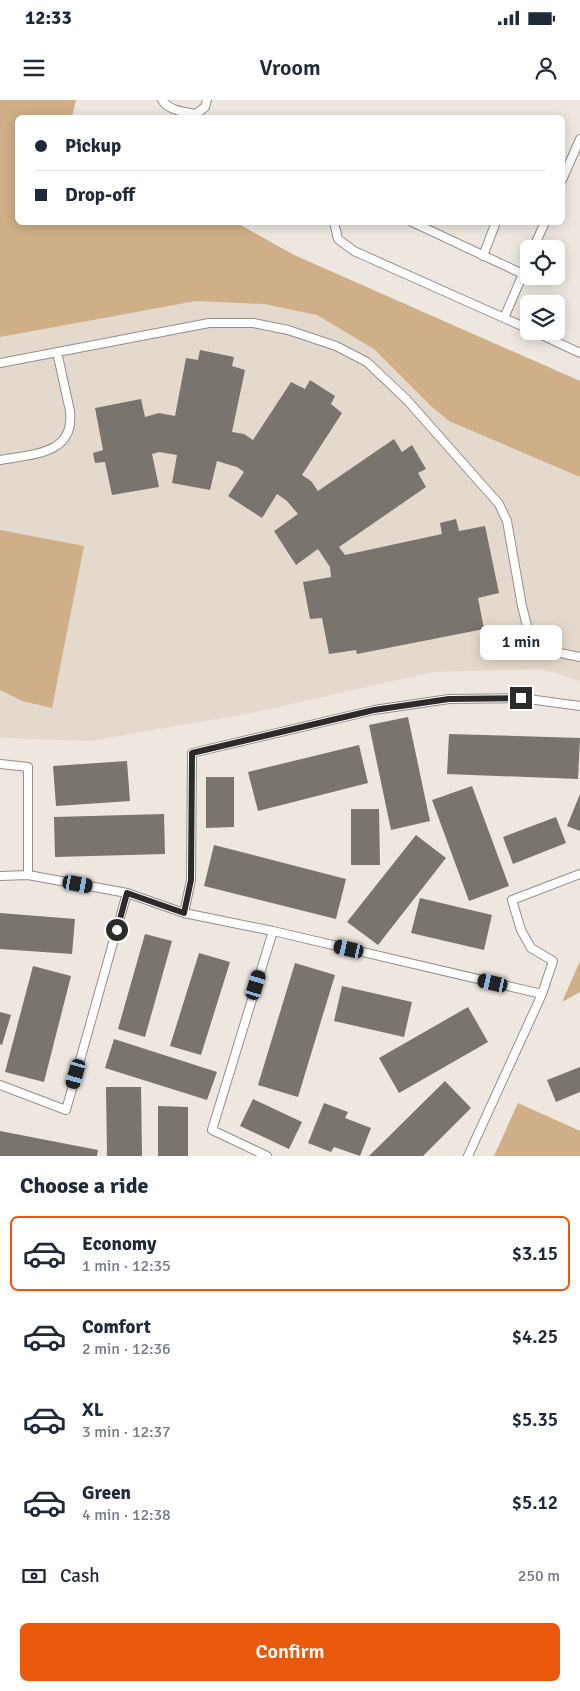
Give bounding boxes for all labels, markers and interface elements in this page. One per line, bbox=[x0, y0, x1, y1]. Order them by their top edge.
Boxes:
text: 12:33 bbox=[25, 6, 72, 30]
icon: menu bbox=[20, 54, 48, 82]
text: Vroom bbox=[259, 54, 321, 81]
icon: person bbox=[532, 54, 560, 82]
text: Pickup bbox=[65, 134, 121, 158]
text: Drop-off bbox=[65, 183, 135, 207]
map controls bbox=[520, 240, 565, 340]
button: locate bbox=[520, 240, 565, 285]
button: layers bbox=[520, 295, 565, 340]
callout: 1 min bbox=[480, 626, 562, 660]
text: 1 min bbox=[502, 632, 540, 652]
route end bbox=[510, 687, 532, 709]
car bbox=[61, 874, 94, 894]
route start bbox=[106, 919, 128, 941]
car bbox=[332, 938, 365, 960]
car bbox=[244, 968, 267, 1002]
car bbox=[476, 972, 509, 994]
car bbox=[64, 1058, 87, 1090]
text: Choose a ride bbox=[20, 1172, 148, 1199]
icon: car bbox=[22, 1231, 67, 1276]
text: Economy bbox=[82, 1232, 156, 1256]
text: $3.15 bbox=[512, 1242, 558, 1266]
text: 1 min · 12:35 bbox=[82, 1256, 171, 1276]
icon: car bbox=[22, 1314, 67, 1359]
text: Comfort bbox=[82, 1315, 151, 1339]
text: $4.25 bbox=[512, 1325, 558, 1349]
text: 2 min · 12:36 bbox=[82, 1339, 171, 1359]
icon: car bbox=[22, 1397, 67, 1442]
text: XL bbox=[82, 1398, 104, 1422]
text: $5.35 bbox=[512, 1408, 558, 1432]
text: 3 min · 12:37 bbox=[82, 1422, 171, 1442]
icon: car bbox=[22, 1480, 67, 1525]
text: Green bbox=[82, 1481, 131, 1505]
text: $5.12 bbox=[512, 1491, 558, 1515]
text: 4 min · 12:38 bbox=[82, 1505, 171, 1525]
icon: cash bbox=[20, 1562, 48, 1590]
text: Cash bbox=[60, 1564, 100, 1588]
text: 250 m bbox=[518, 1566, 560, 1586]
button: Confirm bbox=[20, 1623, 560, 1681]

